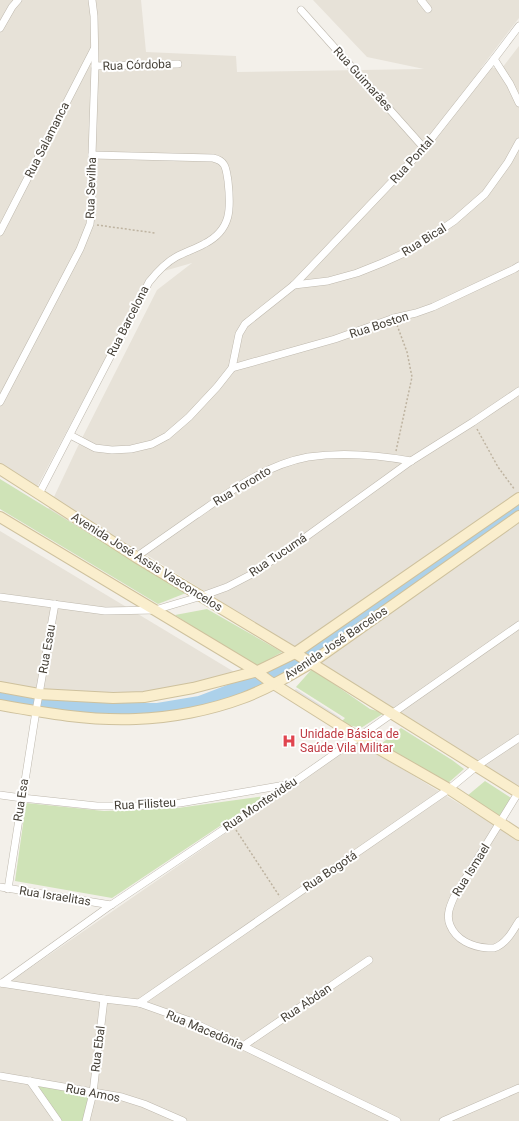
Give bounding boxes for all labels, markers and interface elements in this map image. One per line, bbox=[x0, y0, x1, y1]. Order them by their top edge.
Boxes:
street label: Rua Guimarães bbox=[331, 44, 395, 114]
street label: Rua Córdoba bbox=[102, 57, 172, 73]
street label: Rua Salamanca bbox=[22, 100, 72, 180]
street label: Rua Pontal bbox=[387, 134, 437, 186]
street label: Rua Sevilha bbox=[83, 157, 99, 219]
street label: Rua Bical bbox=[399, 221, 449, 259]
street label: Rua Barcelona bbox=[104, 283, 152, 359]
street label: Rua Boston bbox=[348, 309, 410, 341]
street label: Rua Toronto bbox=[211, 463, 273, 509]
street label: Avenida José Assis Vasconcelos bbox=[69, 510, 225, 614]
street label: Rua Tucumá bbox=[247, 531, 309, 579]
street label: Avenida José Barcelos bbox=[282, 603, 390, 683]
street label: Rua Esau bbox=[36, 623, 58, 675]
place label: Unidade Básica de Saúde Vila Militar bbox=[300, 727, 399, 755]
hospital icon: Unidade Básica de Saúde Vila Militar bbox=[281, 733, 297, 749]
street label: Rua Montevidéu bbox=[220, 774, 300, 834]
street label: Rua Esa bbox=[11, 778, 31, 822]
street label: Rua Filisteu bbox=[114, 795, 176, 813]
street label: Rua Ismael bbox=[449, 841, 493, 899]
street label: Rua Bogotá bbox=[300, 848, 360, 894]
street label: Rua Israelitas bbox=[18, 883, 92, 909]
street label: Rua Abdan bbox=[278, 981, 334, 1025]
street label: Rua Macedônia bbox=[164, 1007, 246, 1053]
street label: Rua Ebal bbox=[88, 1025, 108, 1073]
street label: Rua Amos bbox=[65, 1081, 121, 1105]

